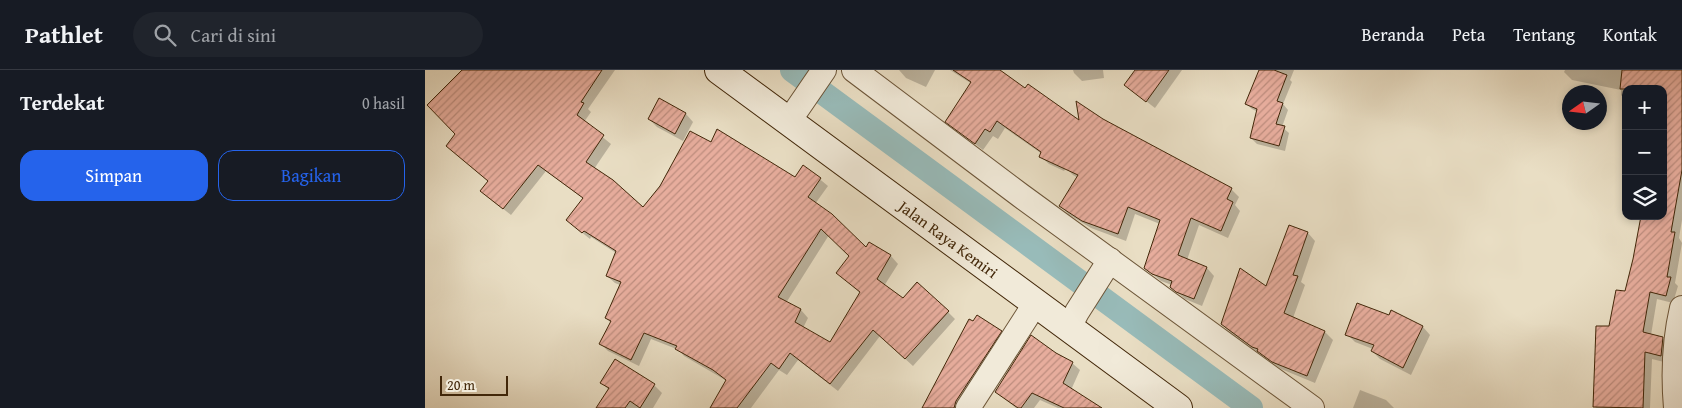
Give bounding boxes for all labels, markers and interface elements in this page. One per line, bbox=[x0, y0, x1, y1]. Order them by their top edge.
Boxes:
search box bbox=[133, 12, 483, 57]
text: Pathlet bbox=[25, 17, 103, 52]
icon: search bbox=[151, 21, 179, 49]
text: Cari di sini bbox=[191, 21, 276, 49]
text: Beranda bbox=[1362, 21, 1424, 48]
text: Peta bbox=[1452, 21, 1485, 48]
text: Tentang bbox=[1513, 21, 1575, 48]
text: Kontak bbox=[1603, 21, 1657, 48]
north arrow bbox=[1562, 85, 1607, 130]
map controls bbox=[1622, 85, 1667, 220]
button: + bbox=[1622, 85, 1667, 130]
text: Terdekat bbox=[20, 87, 104, 118]
text: 0 hasil bbox=[362, 91, 405, 115]
button: − bbox=[1622, 130, 1667, 175]
button: Simpan bbox=[20, 150, 208, 201]
button: Bagikan bbox=[218, 150, 405, 201]
button: layers bbox=[1622, 175, 1667, 220]
street label: Jalan Raya Kemiri bbox=[892, 193, 1004, 284]
scale bar bbox=[440, 373, 507, 396]
text: 20 m bbox=[447, 375, 475, 395]

